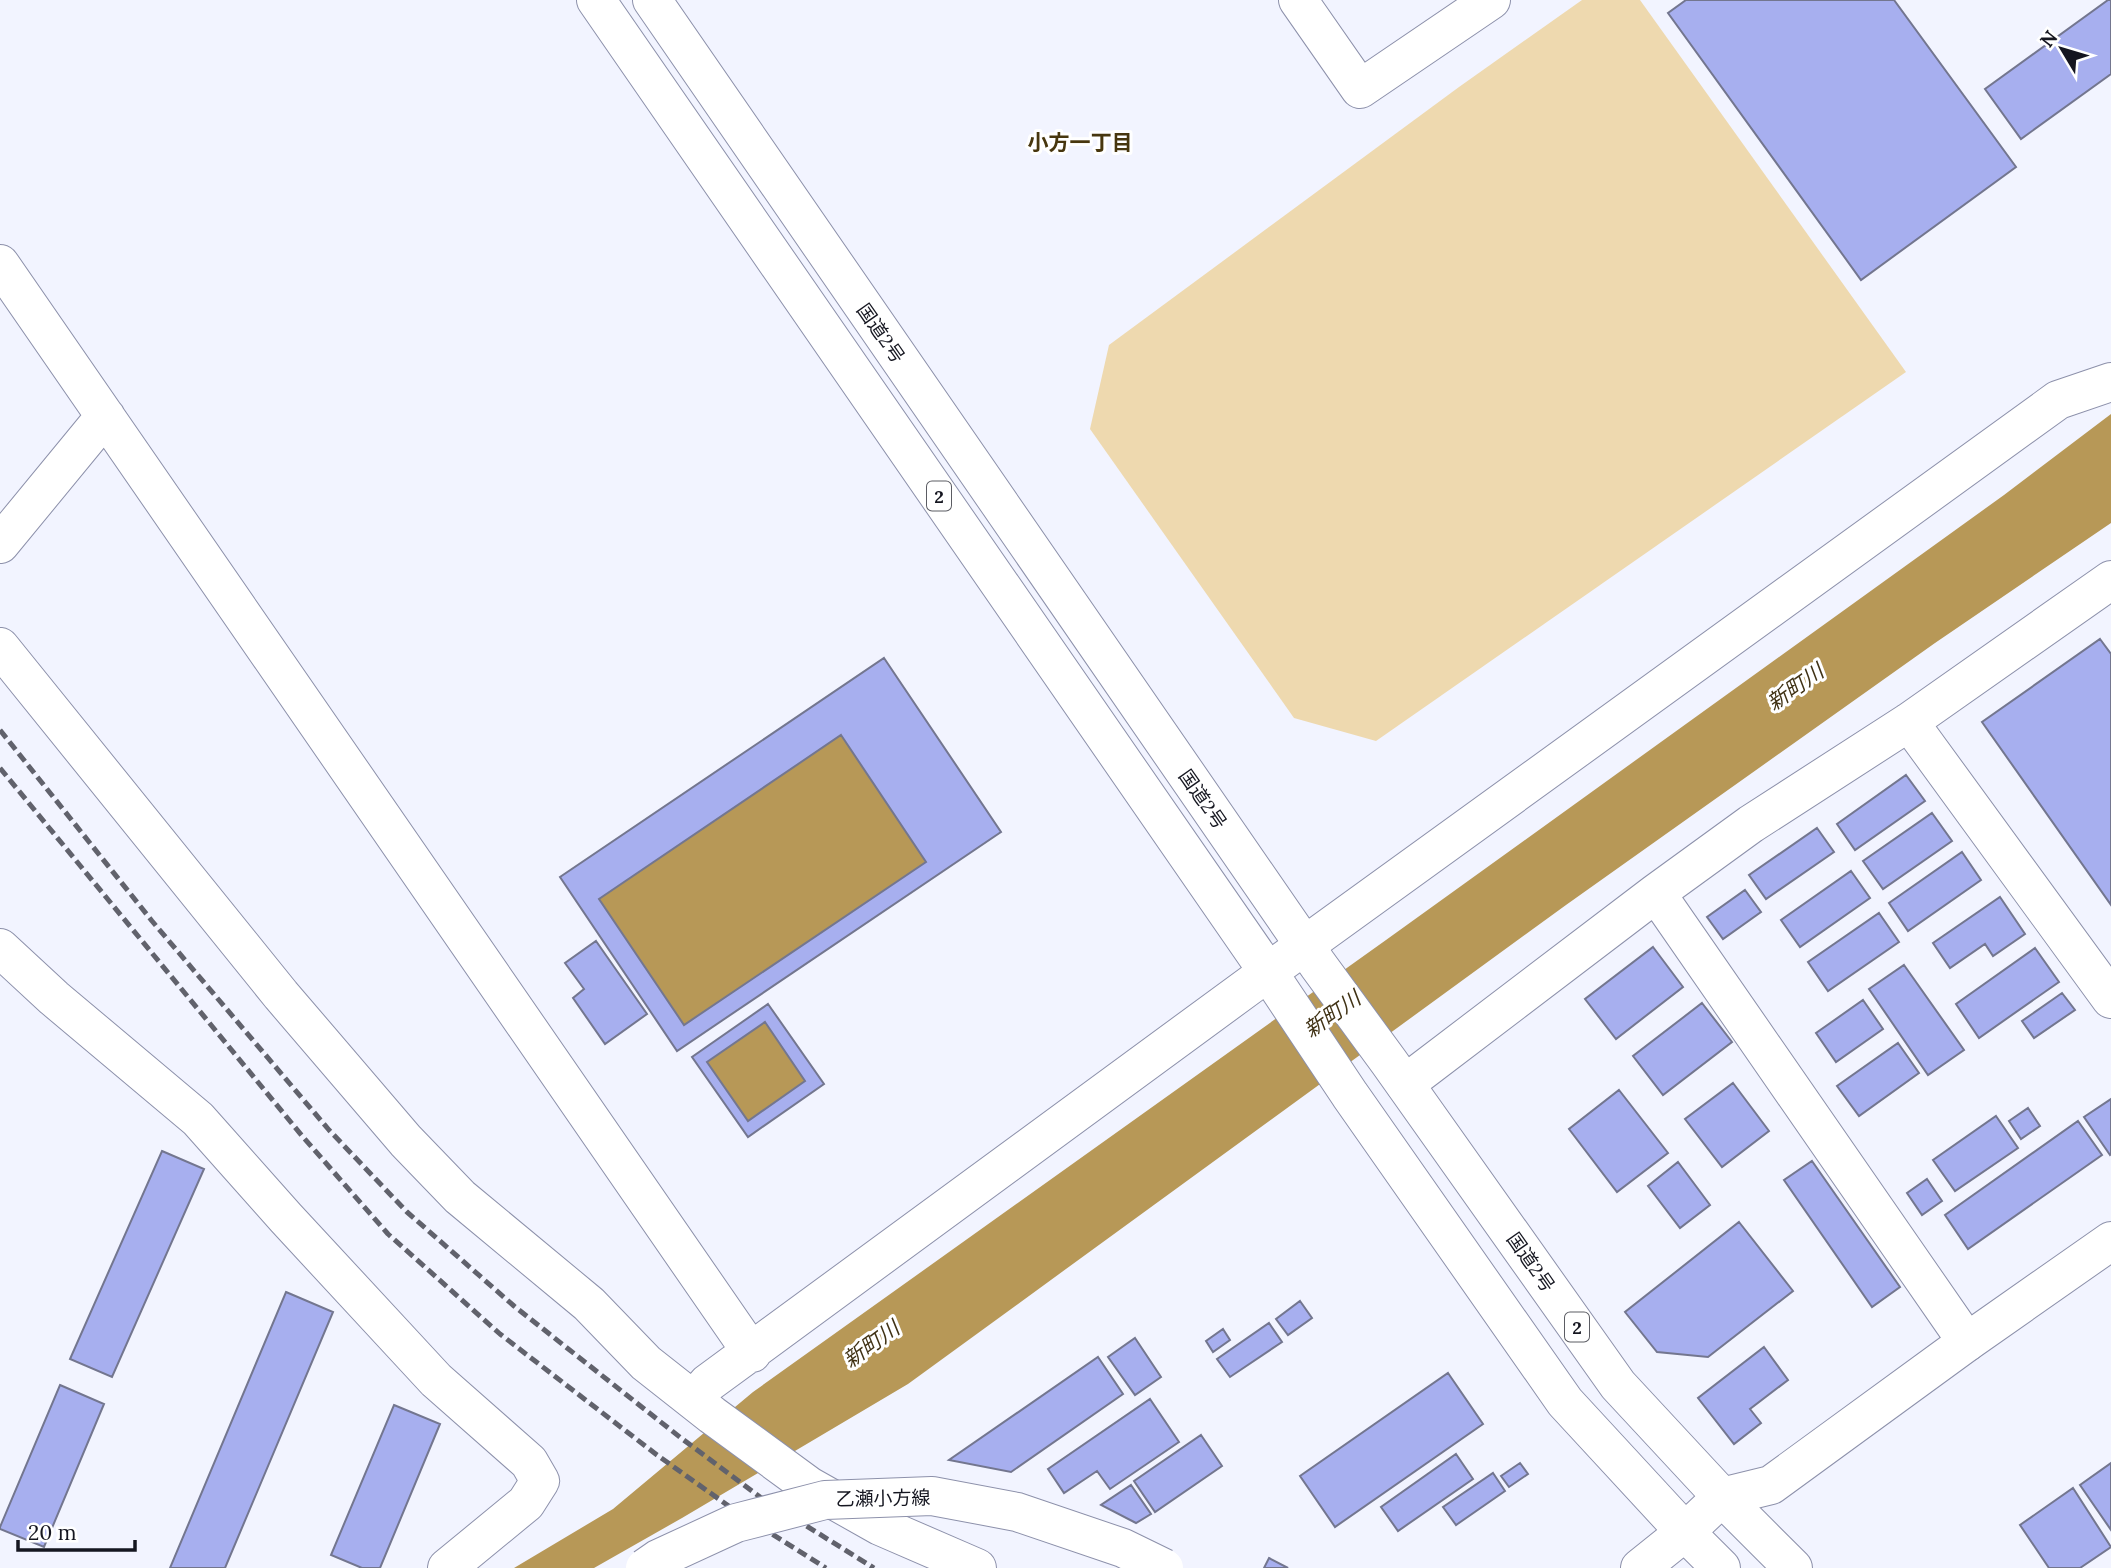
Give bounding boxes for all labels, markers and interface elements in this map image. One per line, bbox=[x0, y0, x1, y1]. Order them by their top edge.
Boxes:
north arrow bbox=[2027, 14, 2097, 84]
text: N bbox=[2035, 25, 2063, 52]
district label: 小方一丁目 bbox=[1028, 129, 1133, 156]
street label: 国道2号 bbox=[852, 299, 910, 367]
road number: 2 bbox=[927, 482, 951, 510]
water label: 新町川 bbox=[1761, 657, 1830, 716]
street label: 国道2号 bbox=[1174, 765, 1232, 833]
water label: 新町川 bbox=[1298, 984, 1367, 1043]
street label: 国道2号 bbox=[1502, 1228, 1560, 1296]
road number: 2 bbox=[1565, 1312, 1589, 1342]
water label: 新町川 bbox=[838, 1313, 906, 1373]
street label: 乙瀬小方線 bbox=[835, 1485, 931, 1511]
scale bar bbox=[18, 1508, 135, 1552]
text: 20 m bbox=[28, 1519, 77, 1546]

